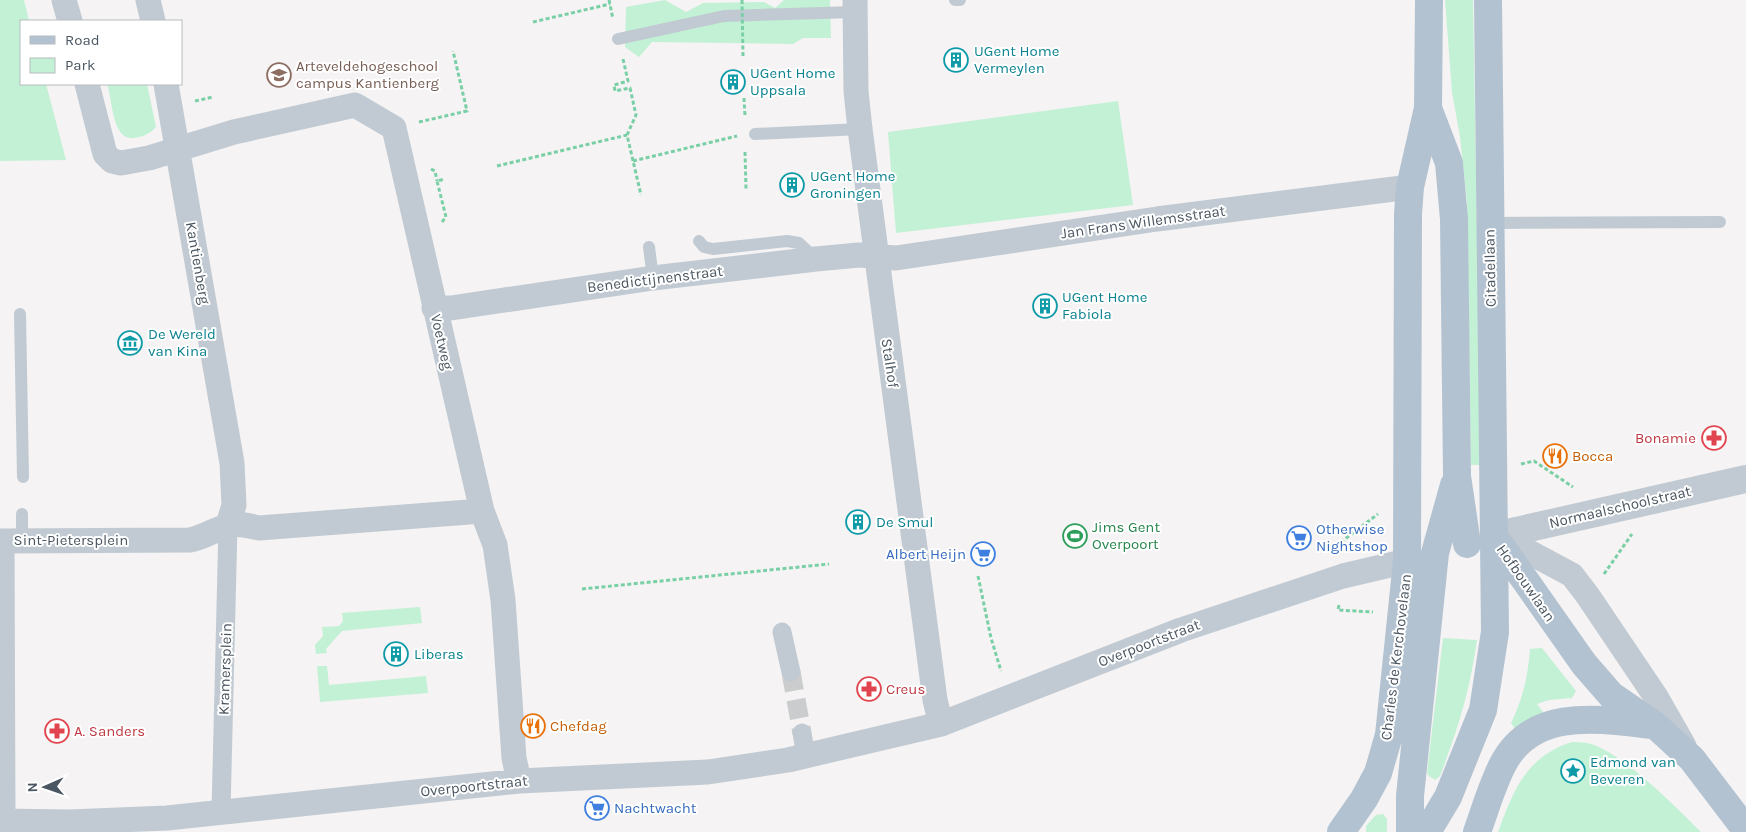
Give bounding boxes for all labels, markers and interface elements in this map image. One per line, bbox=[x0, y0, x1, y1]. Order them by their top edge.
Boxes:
legend bbox=[20, 20, 182, 85]
text: Road bbox=[65, 31, 100, 49]
place label: UGent Home Vermeylen bbox=[974, 42, 1059, 77]
building icon: UGent Home Vermeylen bbox=[943, 47, 969, 73]
text: Park bbox=[65, 56, 95, 74]
place label: Arteveldehogeschool campus Kantienberg bbox=[296, 57, 439, 92]
school or university icon: Arteveldehogeschool campus Kantienberg bbox=[266, 62, 292, 88]
place label: UGent Home Uppsala bbox=[750, 64, 835, 99]
building icon: UGent Home Uppsala bbox=[720, 69, 746, 95]
place label: UGent Home Groningen bbox=[810, 167, 895, 202]
building icon: UGent Home Groningen bbox=[779, 172, 805, 198]
street label: Jan Frans Willemsstraat bbox=[1060, 201, 1227, 242]
street label: Kantienberg bbox=[182, 220, 214, 306]
street label: Citadellaan bbox=[1480, 229, 1500, 307]
street label: Benedictijnenstraat bbox=[586, 262, 724, 296]
place label: UGent Home Fabiola bbox=[1062, 288, 1147, 323]
building icon: UGent Home Fabiola bbox=[1032, 293, 1058, 319]
street label: Voetweg bbox=[427, 312, 457, 372]
place label: De Wereld van Kina bbox=[148, 325, 216, 360]
museum icon: De Wereld van Kina bbox=[117, 330, 143, 356]
street label: Stalhof bbox=[878, 337, 902, 390]
pharmacy icon: Bonamie bbox=[1701, 425, 1727, 451]
place label: Bonamie bbox=[1635, 429, 1696, 447]
restaurant icon: Bocca bbox=[1542, 443, 1568, 469]
place label: Bocca bbox=[1572, 447, 1613, 465]
street label: Normaalschoolstraat bbox=[1547, 482, 1693, 532]
building icon: De Smul bbox=[845, 509, 871, 535]
place label: De Smul bbox=[876, 513, 934, 531]
place label: Jims Gent Overpoort bbox=[1092, 518, 1160, 553]
place label: Otherwise Nightshop bbox=[1316, 520, 1388, 555]
sports icon: Jims Gent Overpoort bbox=[1062, 523, 1088, 549]
supermarket icon: Otherwise Nightshop bbox=[1286, 525, 1312, 551]
street label: Sint-Pietersplein bbox=[14, 531, 128, 549]
supermarket icon: Albert Heijn bbox=[970, 541, 996, 567]
street label: Hofbouwlaan bbox=[1493, 541, 1559, 625]
place label: Albert Heijn bbox=[886, 545, 966, 563]
street label: Charles de Kerchovelaan bbox=[1377, 573, 1415, 741]
street label: Overpoortstraat bbox=[1096, 615, 1203, 671]
street label: Kramersplein bbox=[214, 623, 236, 715]
building icon: Liberas bbox=[383, 641, 409, 667]
place label: Liberas bbox=[414, 645, 464, 663]
pharmacy icon: Creus bbox=[856, 676, 882, 702]
place label: Creus bbox=[886, 680, 925, 698]
restaurant icon: Chefdag bbox=[520, 713, 546, 739]
place label: Chefdag bbox=[550, 717, 607, 735]
pharmacy icon: A. Sanders bbox=[44, 718, 70, 744]
place label: A. Sanders bbox=[74, 722, 145, 740]
place label: Edmond van Beveren bbox=[1590, 753, 1676, 788]
place icon: Edmond van Beveren bbox=[1560, 758, 1586, 784]
north arrow bbox=[20, 762, 70, 812]
street label: Overpoortstraat bbox=[420, 771, 529, 801]
text: N bbox=[24, 782, 41, 793]
supermarket icon: Nachtwacht bbox=[584, 795, 610, 821]
place label: Nachtwacht bbox=[614, 799, 697, 817]

